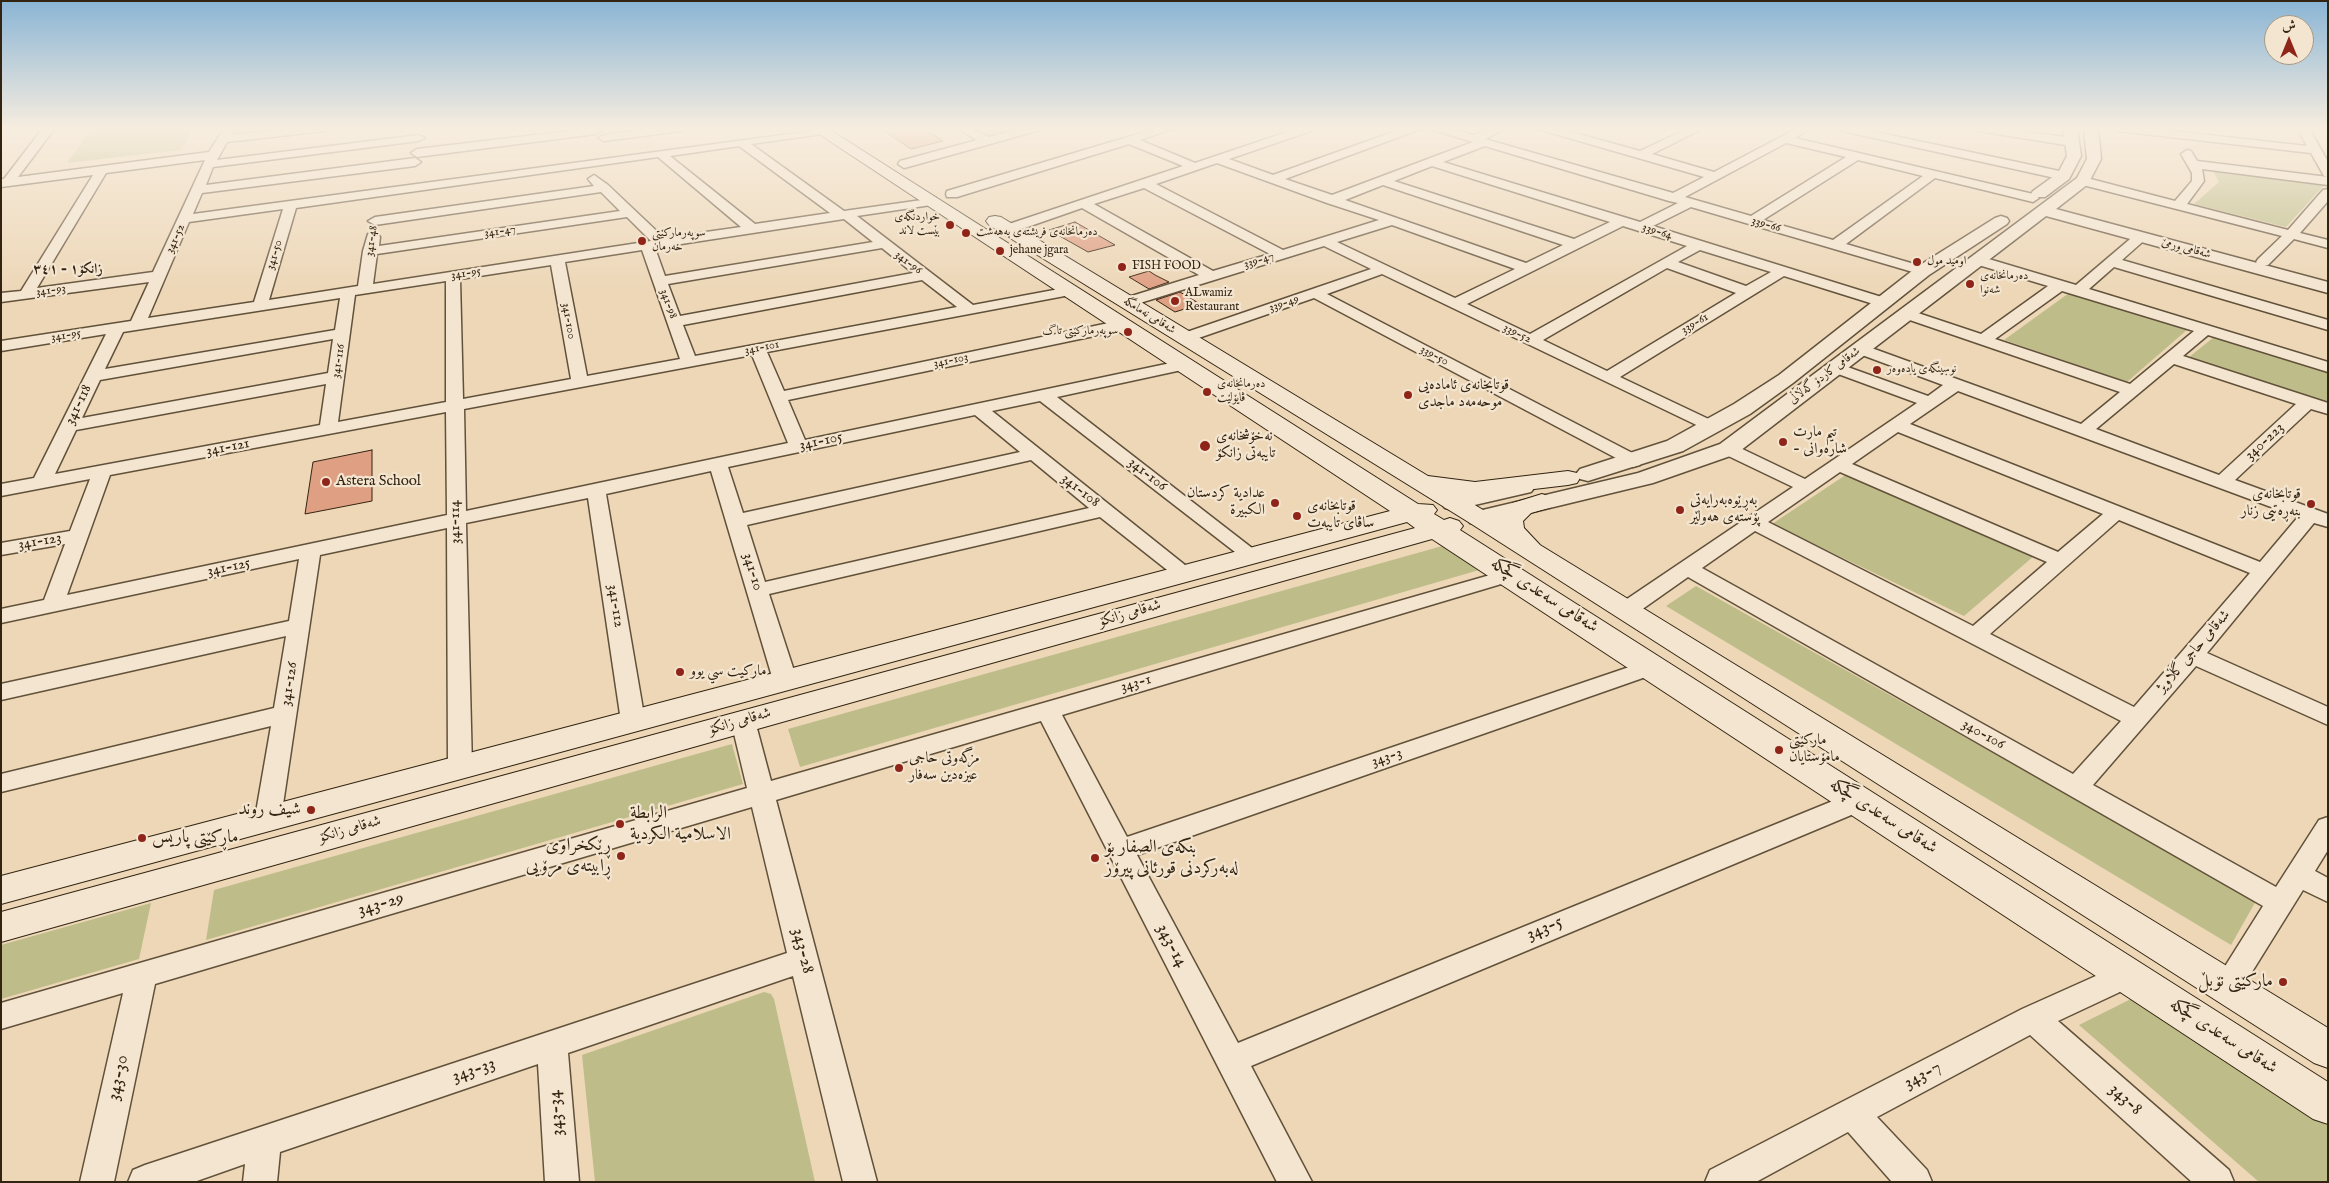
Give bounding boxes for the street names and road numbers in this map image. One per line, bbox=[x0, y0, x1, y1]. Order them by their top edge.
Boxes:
street label: 339-66 bbox=[1750, 214, 1782, 236]
street label: 339-64 bbox=[1640, 221, 1674, 243]
street label: 341-52 bbox=[163, 222, 189, 256]
street label: 341-47 bbox=[483, 223, 517, 241]
street label: 341-48 bbox=[363, 225, 381, 257]
street label: شەقامی ورمێ bbox=[2160, 236, 2212, 262]
street label: 341-50 bbox=[264, 238, 286, 272]
street label: 341-96 bbox=[891, 248, 925, 278]
street label: 339-47 bbox=[1242, 250, 1276, 272]
street label: 341-95 bbox=[450, 265, 482, 283]
street label: 341-93 bbox=[35, 282, 67, 300]
street label: 341-98 bbox=[656, 287, 680, 321]
street label: 339-49 bbox=[1267, 292, 1301, 316]
street label: شەقامی نەمامگە bbox=[1120, 294, 1178, 338]
street label: 341-100 bbox=[558, 302, 578, 340]
street label: 339-61 bbox=[1679, 310, 1711, 338]
street label: 339-52 bbox=[1500, 321, 1534, 347]
street label: 341-95 bbox=[50, 327, 82, 345]
street label: 341-101 bbox=[743, 338, 781, 358]
street label: 341-116 bbox=[329, 343, 349, 379]
street label: 339-50 bbox=[1417, 343, 1451, 369]
street label: شەقامی کاردۆ گەڵاڵی bbox=[1786, 344, 1864, 408]
street label: 341-103 bbox=[932, 350, 970, 372]
street label: 341-118 bbox=[62, 382, 96, 428]
street label: 340-223 bbox=[2242, 419, 2288, 465]
street label: 341-105 bbox=[798, 429, 844, 455]
street label: 341-121 bbox=[205, 435, 251, 461]
street label: 341-106 bbox=[1124, 454, 1170, 496]
street label: 341-108 bbox=[1057, 470, 1103, 512]
street label: 341-114 bbox=[447, 500, 465, 544]
street label: 341-123 bbox=[17, 529, 63, 555]
street label: 341-10 bbox=[738, 551, 766, 593]
street label: شەقامی سەعدی گچکە bbox=[1486, 553, 1602, 639]
street label: 341-125 bbox=[206, 555, 252, 581]
street label: 341-112 bbox=[603, 583, 627, 629]
street label: شەقامی زانکۆ bbox=[1097, 596, 1163, 632]
street label: شەقامی حاجی گڵاویژ bbox=[2153, 607, 2235, 697]
street label: 341-126 bbox=[278, 661, 302, 707]
street label: 343-1 bbox=[1119, 671, 1153, 697]
street label: شەقامی زانکۆ bbox=[707, 704, 773, 740]
street label: 340-106 bbox=[1958, 716, 2008, 754]
street label: 343-3 bbox=[1369, 744, 1405, 772]
street label: شەقامی سەعدی گچکە bbox=[1825, 774, 1941, 860]
street label: شەقامی زانکۆ bbox=[317, 812, 383, 848]
street label: 343-29 bbox=[355, 888, 407, 922]
street label: 343-5 bbox=[1524, 912, 1566, 946]
street label: 343-14 bbox=[1151, 921, 1191, 971]
street label: 343-28 bbox=[786, 926, 818, 976]
street label: شەقامی سەعدی گچکە bbox=[2165, 994, 2281, 1080]
street label: 343-30 bbox=[104, 1053, 134, 1103]
street label: 343-33 bbox=[450, 1054, 498, 1088]
street label: 343-7 bbox=[1901, 1057, 1945, 1095]
street label: 343-8 bbox=[2104, 1079, 2146, 1121]
street label: 343-34 bbox=[545, 1089, 569, 1137]

